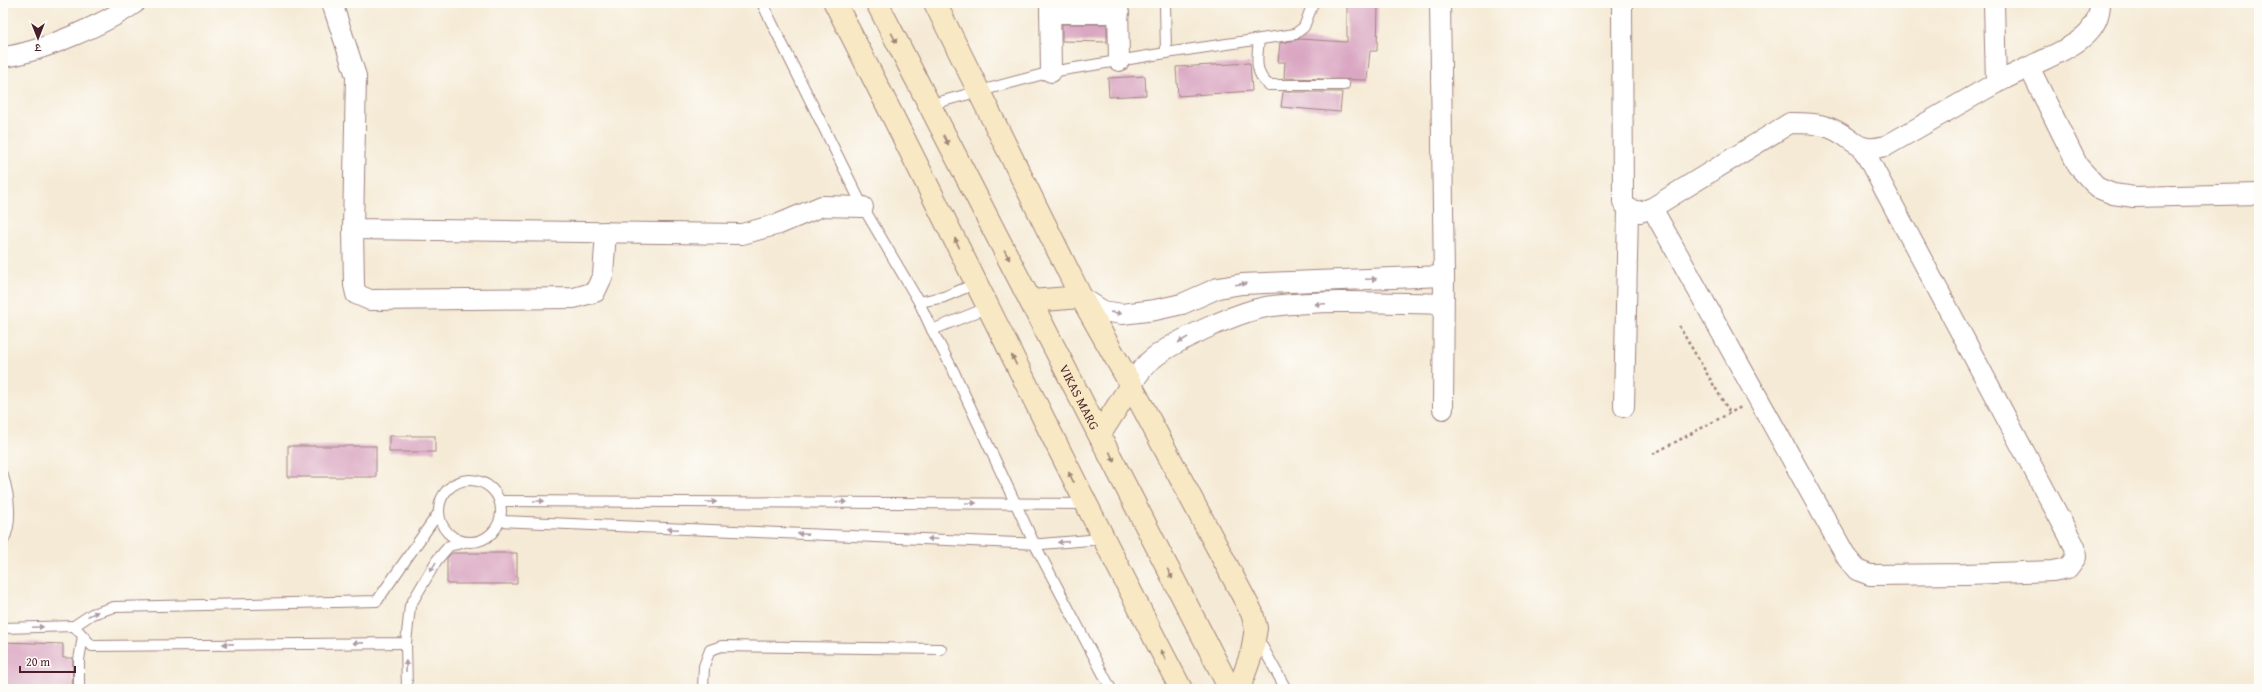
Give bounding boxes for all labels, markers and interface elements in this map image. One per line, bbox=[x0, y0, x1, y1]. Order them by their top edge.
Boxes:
north arrow bbox=[18, 18, 58, 58]
one-way arrow bbox=[891, 32, 897, 44]
text: उ bbox=[34, 40, 42, 56]
one-way arrow bbox=[943, 134, 950, 146]
one-way arrow bbox=[954, 237, 961, 249]
one-way arrow bbox=[1004, 249, 1010, 261]
one-way arrow bbox=[1365, 276, 1378, 282]
one-way arrow bbox=[1235, 281, 1247, 288]
one-way arrow bbox=[1314, 300, 1326, 307]
one-way arrow bbox=[1109, 310, 1122, 316]
one-way arrow bbox=[1177, 337, 1189, 344]
one-way arrow bbox=[1011, 354, 1017, 366]
street label: VIKAS MARG bbox=[1055, 361, 1104, 433]
one-way arrow bbox=[1109, 452, 1115, 463]
one-way arrow bbox=[1068, 471, 1074, 482]
one-way arrow bbox=[533, 497, 545, 504]
one-way arrow bbox=[705, 499, 718, 505]
one-way arrow bbox=[835, 499, 848, 505]
one-way arrow bbox=[965, 500, 978, 506]
one-way arrow bbox=[666, 526, 679, 532]
one-way arrow bbox=[797, 531, 809, 538]
one-way arrow bbox=[927, 536, 939, 543]
one-way arrow bbox=[1057, 539, 1069, 546]
one-way arrow bbox=[430, 561, 437, 573]
one-way arrow bbox=[1167, 568, 1173, 579]
one-way arrow bbox=[87, 611, 99, 618]
one-way arrow bbox=[32, 623, 44, 630]
one-way arrow bbox=[351, 640, 364, 646]
one-way arrow bbox=[222, 641, 234, 648]
scale bar bbox=[20, 648, 75, 674]
one-way arrow bbox=[1160, 649, 1166, 660]
text: 20 m bbox=[26, 653, 50, 670]
one-way arrow bbox=[403, 660, 410, 672]

